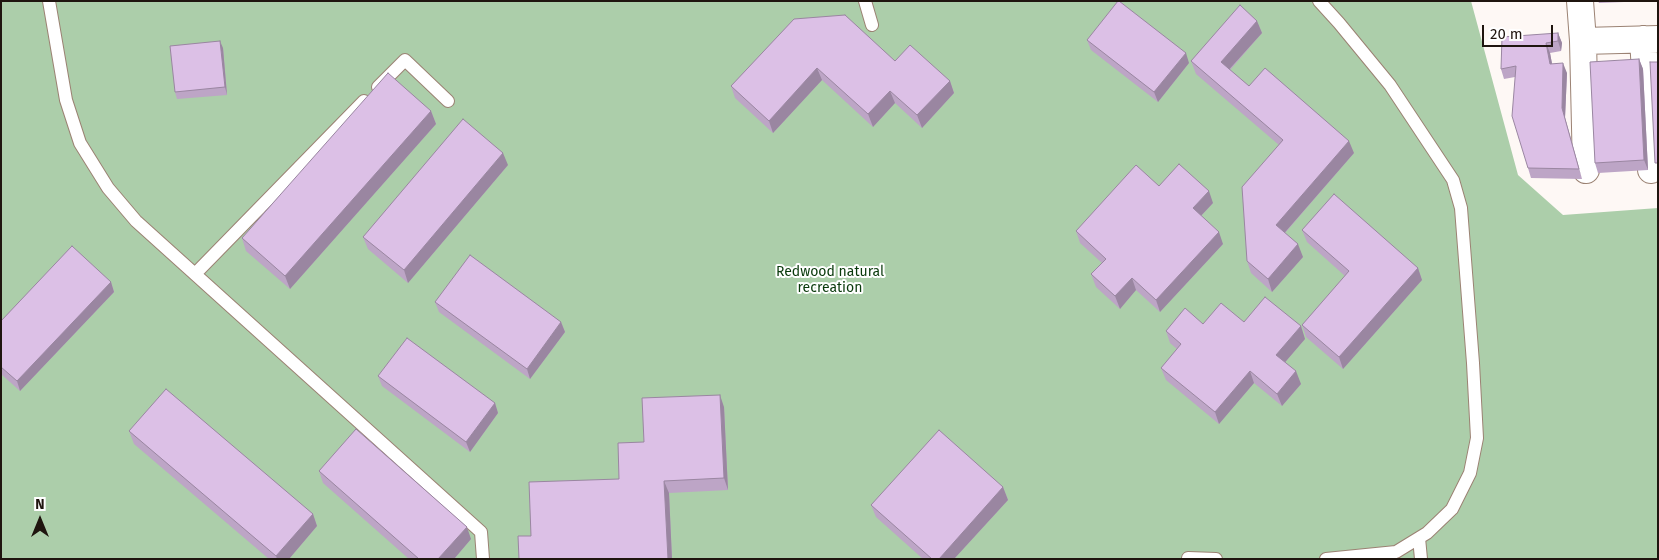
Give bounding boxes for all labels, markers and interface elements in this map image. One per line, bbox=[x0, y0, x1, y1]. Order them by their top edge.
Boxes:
scale bar bbox=[1484, 15, 1555, 47]
text: 20 m bbox=[1490, 25, 1523, 43]
park label: Redwood natural recreation bbox=[776, 264, 884, 296]
north arrow bbox=[15, 495, 65, 545]
text: N bbox=[35, 496, 45, 513]

